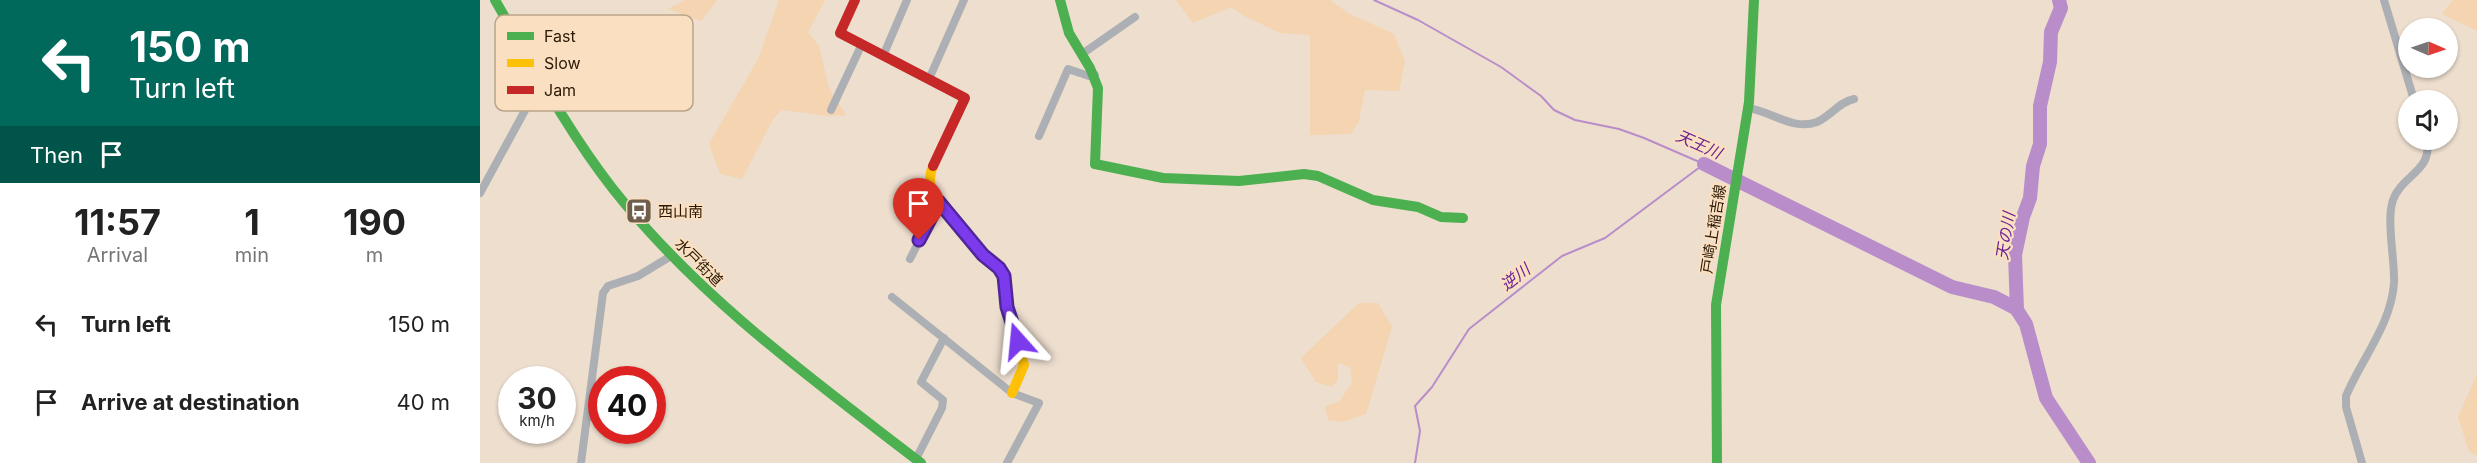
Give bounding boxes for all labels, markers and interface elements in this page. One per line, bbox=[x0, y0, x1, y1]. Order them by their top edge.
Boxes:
legend bbox=[495, 15, 693, 111]
north arrow bbox=[2398, 18, 2458, 78]
map controls bbox=[2398, 18, 2458, 150]
text: 150 m bbox=[129, 21, 251, 72]
icon: left bbox=[30, 24, 108, 102]
text: Fast bbox=[544, 26, 576, 46]
text: Slow bbox=[544, 53, 581, 73]
text: Turn left bbox=[129, 72, 235, 105]
text: Jam bbox=[544, 80, 576, 100]
button: sound bbox=[2398, 90, 2458, 150]
water label: 天王川 bbox=[1673, 125, 1727, 164]
icon: arrive bbox=[95, 138, 128, 171]
text: Then bbox=[30, 142, 83, 168]
pin bbox=[893, 178, 944, 240]
street label: 戸崎上稲吉線 bbox=[1697, 183, 1729, 275]
icon: arrive bbox=[902, 187, 935, 220]
bus stop icon: 西山南 bbox=[624, 196, 654, 226]
text: 11:57 bbox=[74, 200, 161, 244]
text: 1 bbox=[244, 200, 260, 244]
text: 190 bbox=[343, 200, 406, 244]
place label: 西山南 bbox=[658, 202, 703, 221]
water label: 天の川 bbox=[1991, 209, 2019, 261]
street label: 水戸街道 bbox=[671, 234, 727, 290]
text: Arrival bbox=[87, 243, 148, 267]
text: min bbox=[235, 243, 269, 267]
text: m bbox=[366, 243, 383, 267]
water label: 逆川 bbox=[1496, 258, 1535, 295]
icon: left bbox=[30, 308, 63, 341]
position arrow bbox=[986, 309, 1050, 373]
text: Turn left bbox=[81, 311, 171, 337]
text: 150 m bbox=[388, 311, 450, 337]
speed limit sign: 40 bbox=[588, 366, 666, 444]
text: 30 bbox=[517, 380, 557, 416]
icon: arrive bbox=[30, 386, 63, 419]
text: Arrive at destination bbox=[81, 389, 300, 415]
text: 40 m bbox=[396, 389, 450, 415]
text: km/h bbox=[519, 411, 555, 430]

